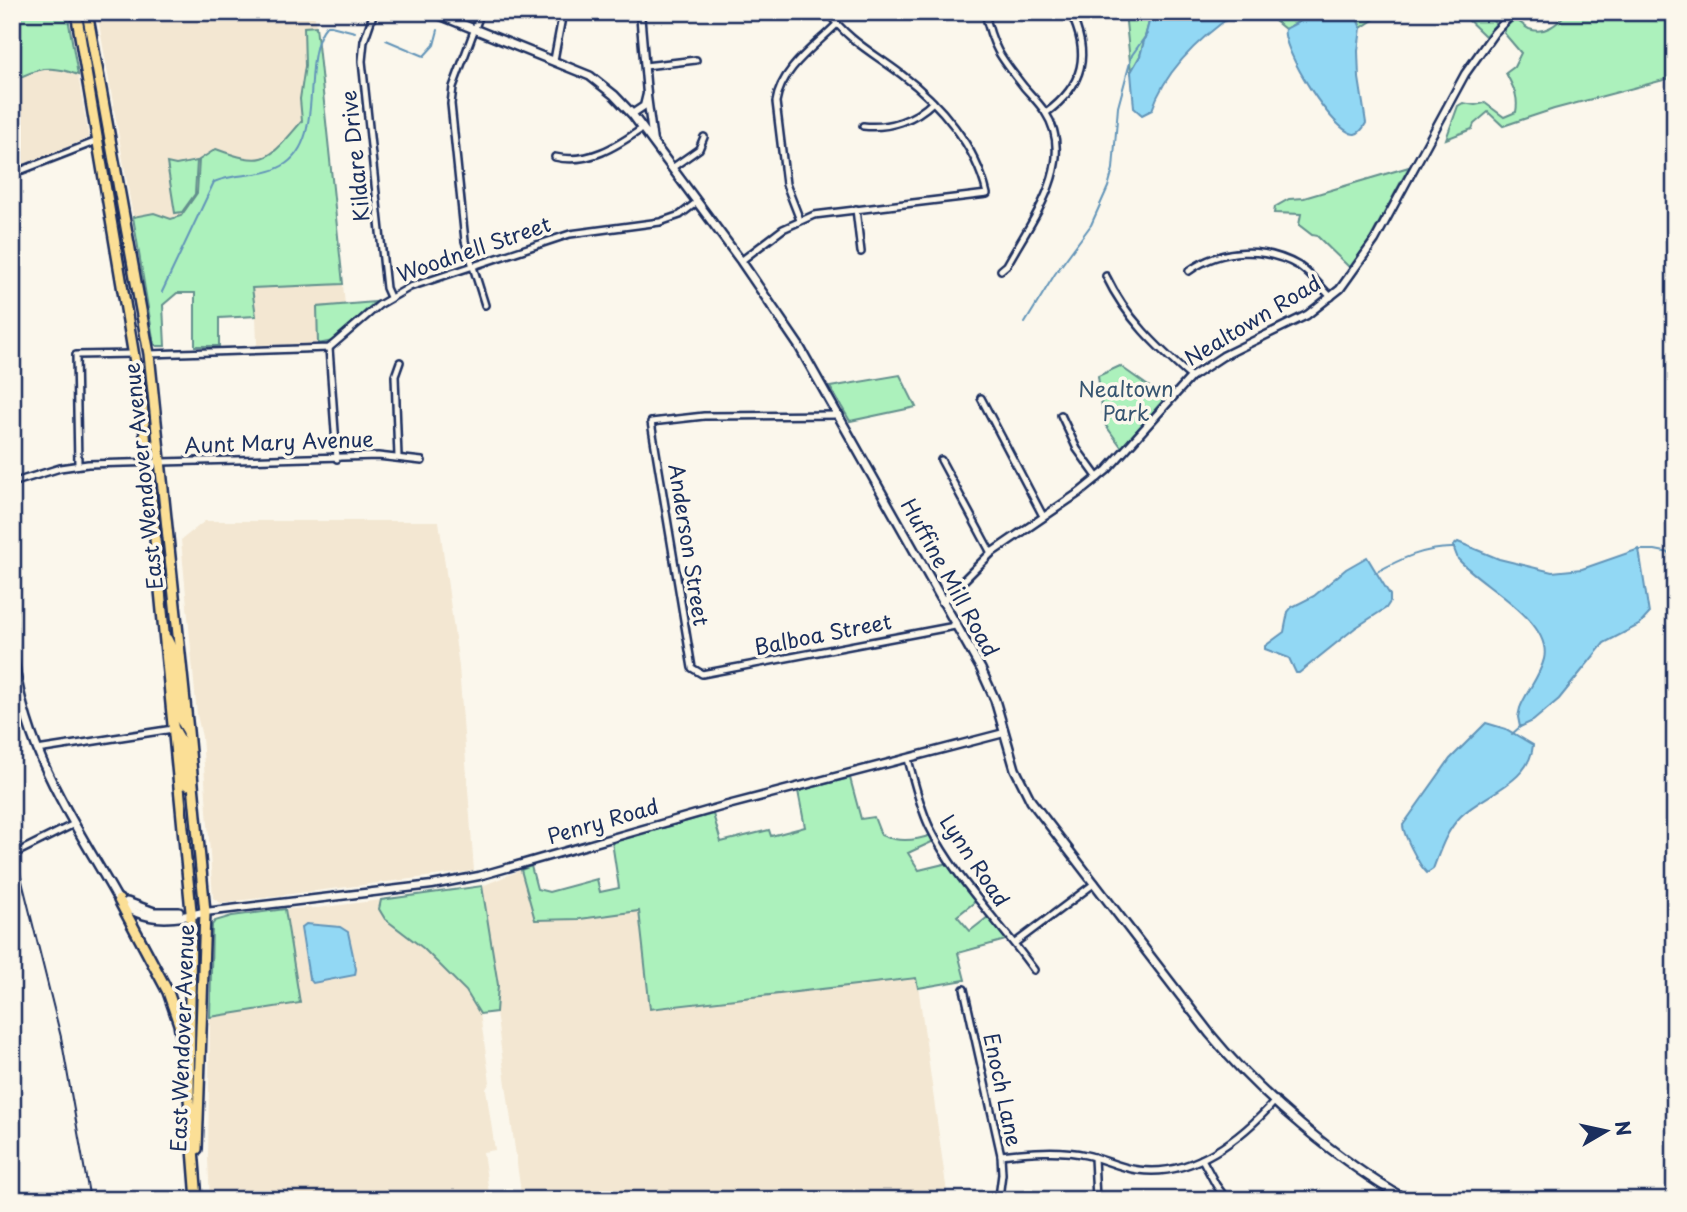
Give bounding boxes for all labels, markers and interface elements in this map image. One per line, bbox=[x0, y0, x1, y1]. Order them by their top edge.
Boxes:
street label: Kildare Drive bbox=[331, 89, 377, 224]
street label: Woodnell Street bbox=[392, 207, 555, 289]
street label: Nealtown Road bbox=[1178, 266, 1326, 373]
street label: East Wendover Avenue bbox=[114, 361, 170, 591]
park label: Nealtown Park bbox=[1078, 372, 1174, 428]
street label: Aunt Mary Avenue bbox=[184, 422, 374, 460]
street label: Anderson Street bbox=[661, 461, 719, 628]
street label: Huffine Mill Road bbox=[894, 492, 1008, 662]
street label: Balboa Street bbox=[751, 604, 894, 662]
street label: Penry Road bbox=[543, 789, 662, 851]
street label: Lynn Road bbox=[933, 807, 1018, 912]
street label: East Wendover Avenue bbox=[161, 923, 201, 1152]
street label: Enoch Lane bbox=[976, 1030, 1032, 1149]
north arrow bbox=[1572, 1096, 1642, 1166]
text: N bbox=[1609, 1119, 1639, 1138]

